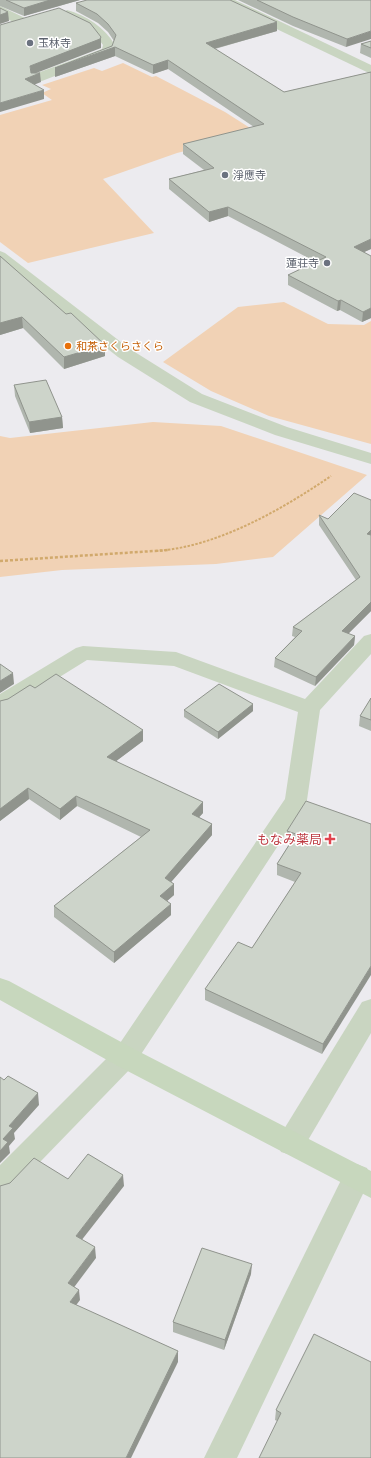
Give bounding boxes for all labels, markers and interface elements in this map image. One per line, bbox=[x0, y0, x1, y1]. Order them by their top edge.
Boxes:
place label: 玉林寺 bbox=[38, 36, 71, 50]
marker: 玉林寺 bbox=[25, 38, 35, 48]
place label: 淨應寺 bbox=[233, 168, 266, 182]
marker: 淨應寺 bbox=[220, 170, 230, 180]
place label: 蓮荘寺 bbox=[286, 256, 319, 270]
marker: 蓮荘寺 bbox=[322, 258, 332, 268]
place label: 和茶さくらさくら bbox=[76, 339, 164, 353]
marker: 和茶さくらさくら bbox=[63, 341, 73, 351]
place label: もなみ薬局 bbox=[257, 831, 322, 847]
marker: もなみ薬局 bbox=[325, 834, 335, 844]

